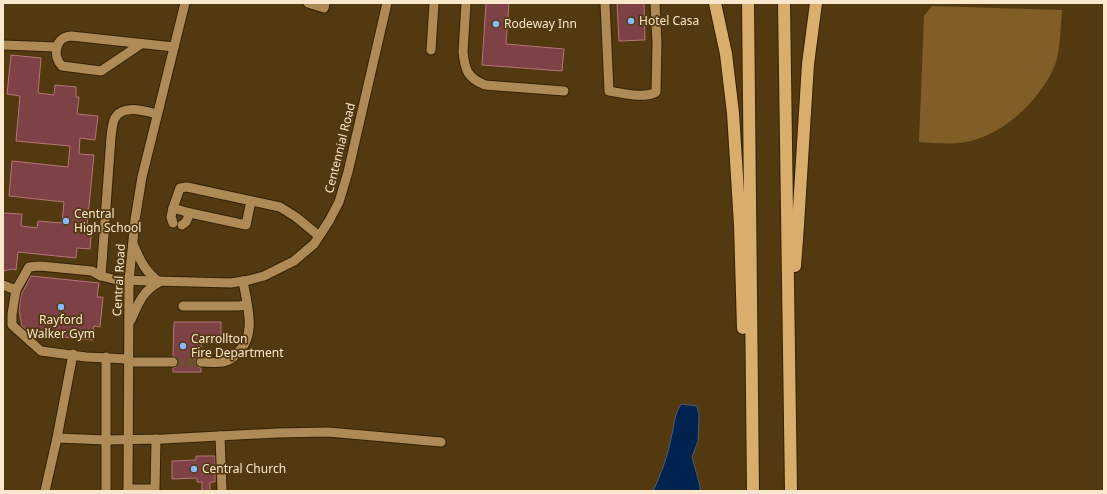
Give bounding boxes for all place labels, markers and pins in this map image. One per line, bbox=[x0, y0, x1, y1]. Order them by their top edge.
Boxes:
place label: Hotel Casa bbox=[639, 12, 699, 29]
place label: Rodeway Inn bbox=[504, 15, 577, 32]
marker: Hotel Casa bbox=[626, 16, 636, 26]
marker: Rodeway Inn bbox=[491, 19, 501, 29]
place label: Central High School bbox=[74, 205, 141, 236]
marker: Central High School bbox=[61, 216, 71, 226]
marker: Rayford Walker Gym bbox=[56, 302, 66, 312]
place label: Rayford Walker Gym bbox=[27, 311, 95, 342]
place label: Carrollton Fire Department bbox=[191, 330, 284, 361]
marker: Carrollton Fire Department bbox=[178, 341, 188, 351]
place label: Central Church bbox=[202, 460, 286, 477]
marker: Central Church bbox=[189, 464, 199, 474]

